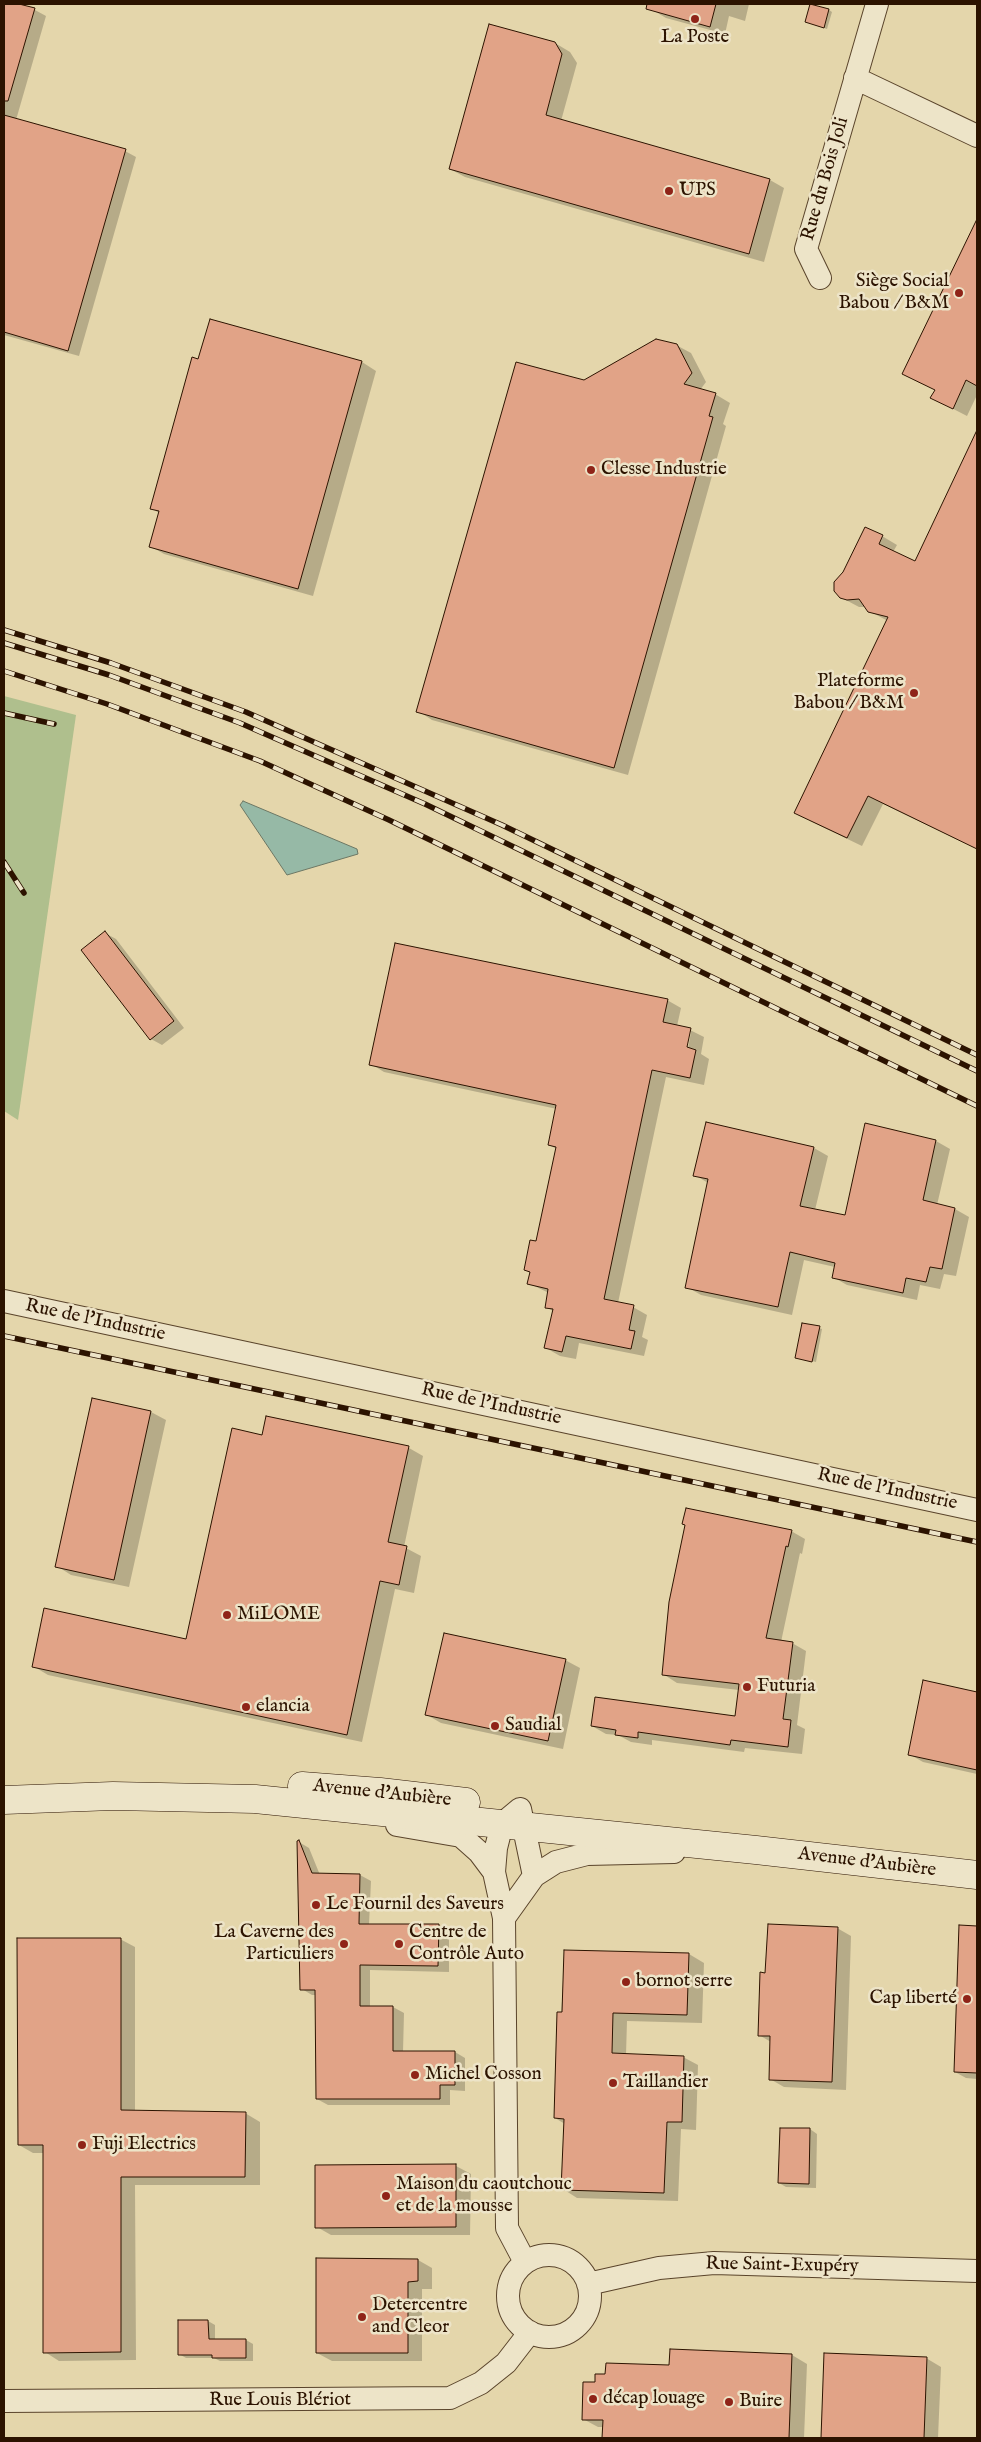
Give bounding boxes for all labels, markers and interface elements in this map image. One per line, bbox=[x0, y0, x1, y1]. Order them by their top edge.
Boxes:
marker: La Poste bbox=[689, 13, 701, 25]
place label: La Poste bbox=[661, 27, 729, 49]
street label: Rue du Bois Joli bbox=[797, 115, 855, 243]
place label: UPS bbox=[679, 180, 716, 202]
marker: UPS bbox=[663, 185, 675, 197]
place label: Siège Social Babou / B&M bbox=[839, 271, 949, 315]
marker: Siège Social Babou / B&M bbox=[953, 287, 965, 299]
place label: Clesse Industrie bbox=[601, 459, 727, 481]
marker: Clesse Industrie bbox=[585, 464, 597, 476]
place label: Plateforme Babou / B&M bbox=[794, 671, 904, 715]
marker: Plateforme Babou / B&M bbox=[908, 687, 920, 699]
street label: Rue de l'Industrie bbox=[23, 1295, 167, 1347]
street label: Rue de l'Industrie bbox=[419, 1379, 563, 1431]
street label: Rue de l'Industrie bbox=[815, 1464, 959, 1516]
place label: MiLOME bbox=[237, 1604, 320, 1626]
marker: MiLOME bbox=[221, 1609, 233, 1621]
place label: Futuria bbox=[757, 1676, 815, 1698]
marker: Futuria bbox=[741, 1681, 753, 1693]
place label: elancia bbox=[256, 1696, 310, 1718]
marker: elancia bbox=[240, 1701, 252, 1713]
place label: Saudial bbox=[505, 1715, 561, 1737]
marker: Saudial bbox=[489, 1720, 501, 1732]
street label: Avenue d'Aubière bbox=[312, 1775, 452, 1813]
street label: Avenue d'Aubière bbox=[797, 1843, 937, 1883]
place label: Le Fournil des Saveurs bbox=[326, 1894, 504, 1916]
marker: Le Fournil des Saveurs bbox=[310, 1899, 322, 1911]
place label: La Caverne des Particuliers bbox=[214, 1922, 334, 1966]
place label: Centre de Contrôle Auto bbox=[409, 1922, 524, 1966]
marker: La Caverne des Particuliers bbox=[338, 1938, 350, 1950]
marker: Centre de Contrôle Auto bbox=[393, 1938, 405, 1950]
place label: bornot serre bbox=[636, 1971, 732, 1993]
marker: bornot serre bbox=[620, 1976, 632, 1988]
place label: Cap liberté bbox=[869, 1988, 957, 2010]
marker: Cap liberté bbox=[961, 1993, 973, 2005]
place label: Michel Cosson bbox=[425, 2064, 542, 2086]
marker: Michel Cosson bbox=[409, 2069, 421, 2081]
place label: Taillandier bbox=[623, 2072, 708, 2094]
marker: Taillandier bbox=[607, 2077, 619, 2089]
place label: Fuji Electrics bbox=[92, 2134, 196, 2156]
marker: Fuji Electrics bbox=[76, 2139, 88, 2151]
place label: Maison du caoutchouc et de la mousse bbox=[396, 2174, 572, 2218]
marker: Maison du caoutchouc et de la mousse bbox=[380, 2190, 392, 2202]
street label: Rue Saint-Exupéry bbox=[705, 2253, 859, 2279]
place label: Detercentre and Cleor bbox=[372, 2295, 467, 2339]
marker: Detercentre and Cleor bbox=[356, 2311, 368, 2323]
place label: décap louage bbox=[603, 2388, 705, 2410]
street label: Rue Louis Blériot bbox=[209, 2390, 351, 2412]
place label: Buire bbox=[739, 2391, 782, 2413]
marker: décap louage bbox=[587, 2393, 599, 2405]
marker: Buire bbox=[723, 2396, 735, 2408]

